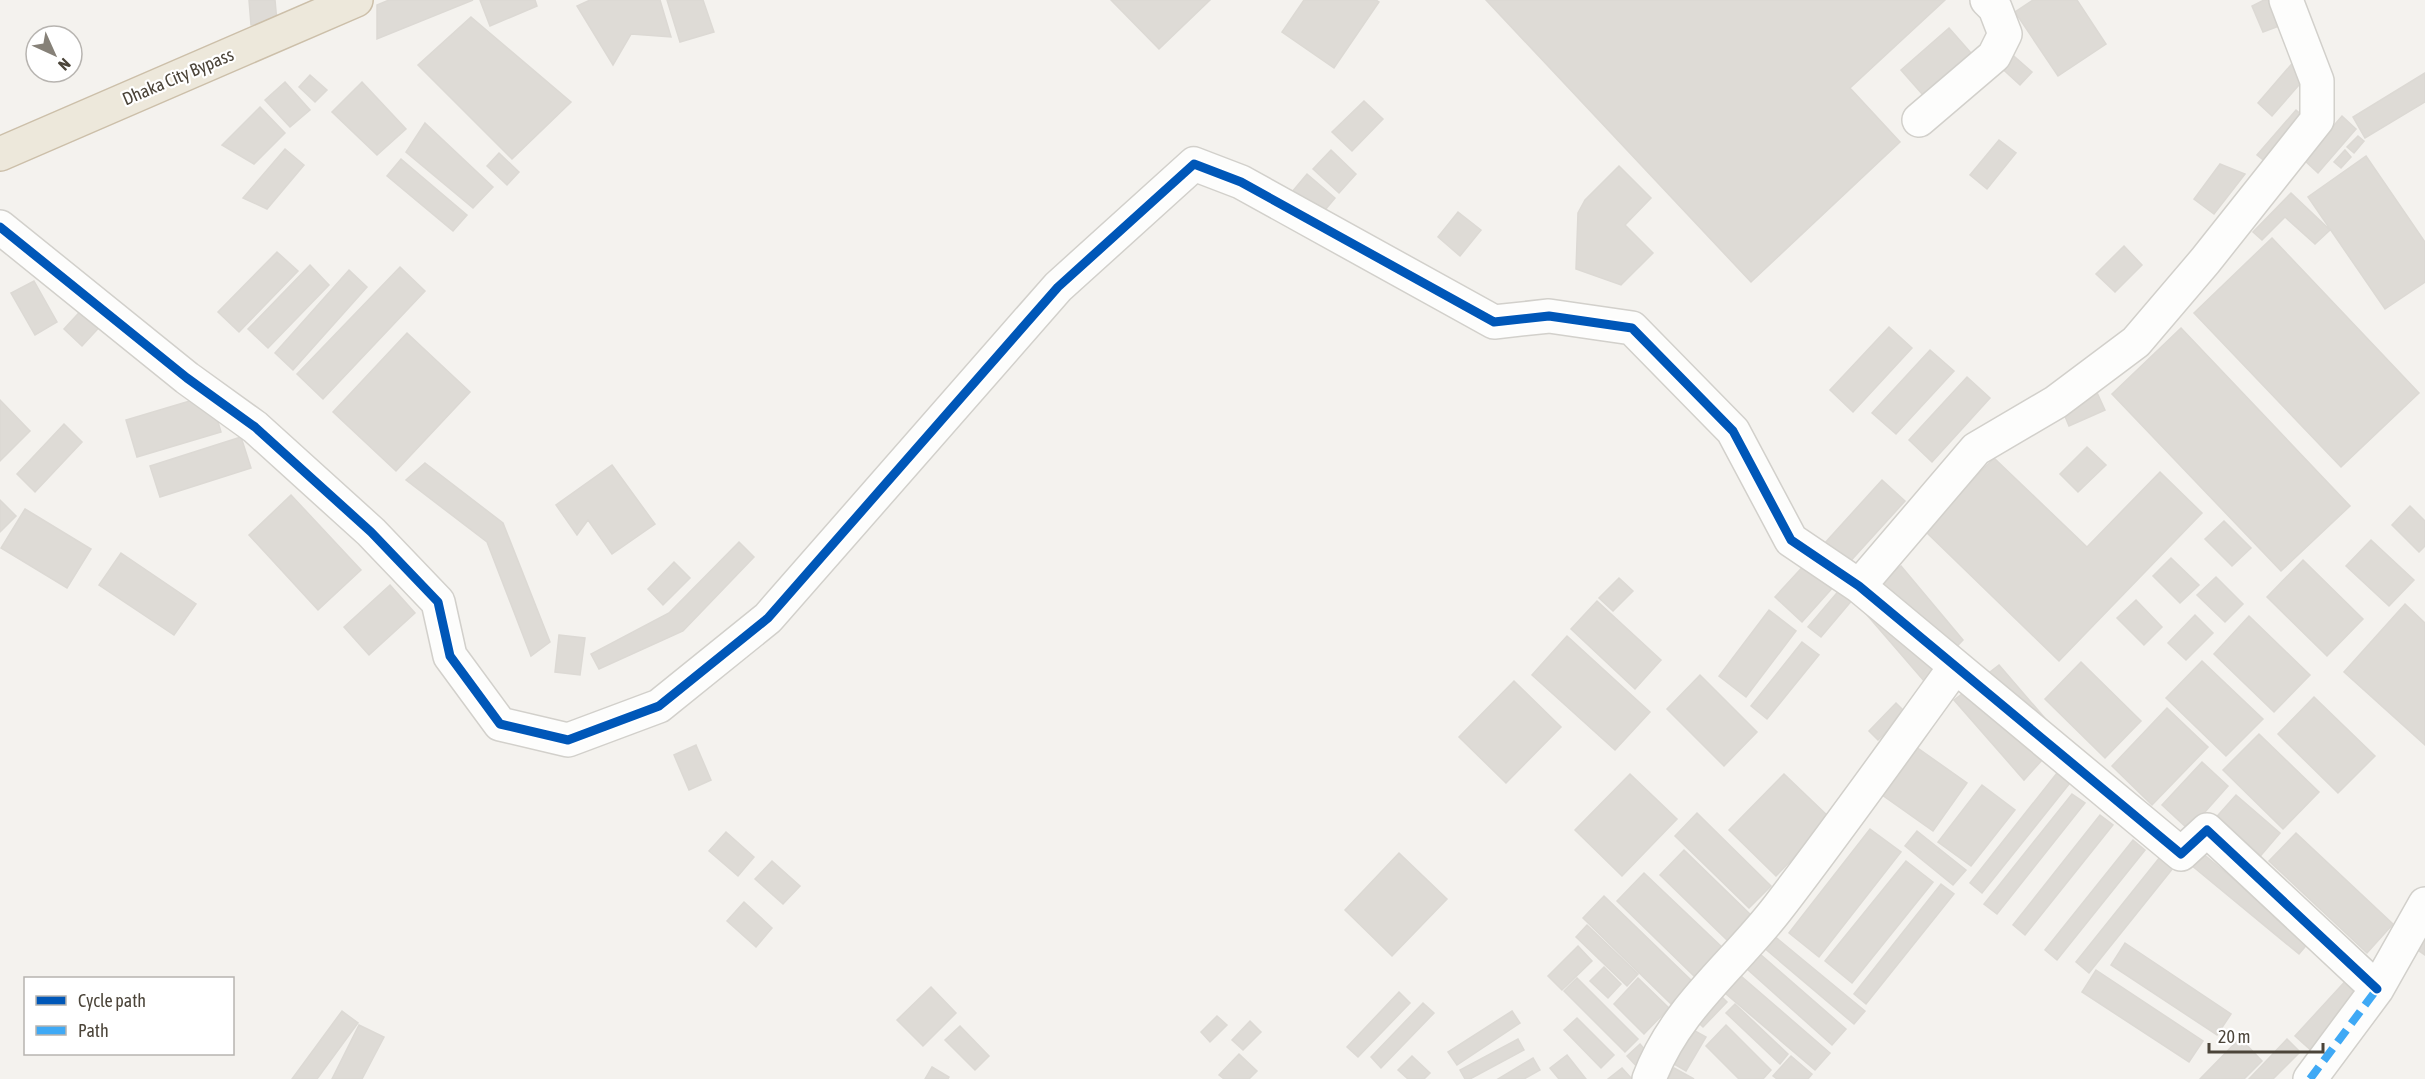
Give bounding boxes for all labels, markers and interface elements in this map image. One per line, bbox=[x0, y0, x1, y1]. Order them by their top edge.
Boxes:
north arrow bbox=[24, 24, 84, 84]
street label: Dhaka City Bypass bbox=[119, 44, 237, 109]
text: N bbox=[55, 55, 74, 74]
legend bbox=[24, 977, 234, 1055]
text: Cycle path bbox=[78, 990, 146, 1011]
scale bar bbox=[2209, 1016, 2323, 1054]
text: Path bbox=[78, 1020, 109, 1041]
text: 20 m bbox=[2218, 1026, 2250, 1047]

